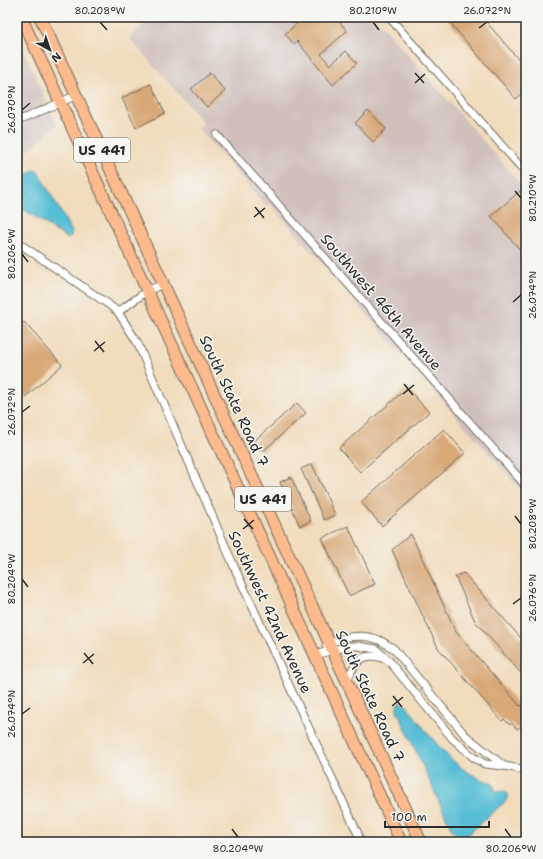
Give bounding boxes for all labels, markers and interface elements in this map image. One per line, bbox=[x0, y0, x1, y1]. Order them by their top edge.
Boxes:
text: 80.208°W bbox=[75, 4, 126, 17]
text: 80.210°W bbox=[349, 4, 397, 17]
text: 26.072°N bbox=[463, 4, 511, 17]
north arrow bbox=[30, 30, 70, 70]
text: N bbox=[48, 49, 64, 66]
text: 26.070°N bbox=[5, 86, 18, 134]
road number: US 441 bbox=[74, 138, 130, 162]
text: 80.210°W bbox=[526, 174, 539, 222]
text: 80.206°W bbox=[5, 228, 18, 279]
street label: Southwest 46th Avenue bbox=[316, 229, 446, 375]
text: 26.074°N bbox=[526, 271, 539, 319]
street label: South State Road 7 bbox=[195, 332, 273, 470]
text: 26.072°N bbox=[5, 388, 18, 436]
road number: US 441 bbox=[235, 487, 291, 511]
text: 80.208°W bbox=[526, 498, 539, 549]
street label: Southwest 42nd Avenue bbox=[223, 527, 317, 697]
text: 80.204°W bbox=[5, 553, 18, 604]
text: 26.076°N bbox=[526, 574, 539, 622]
street label: South State Road 7 bbox=[331, 627, 409, 765]
text: 26.074°N bbox=[5, 690, 18, 738]
scale bar bbox=[385, 803, 489, 829]
text: 100 m bbox=[391, 809, 427, 825]
text: 80.204°W bbox=[213, 842, 264, 855]
text: 80.206°W bbox=[486, 842, 537, 855]

